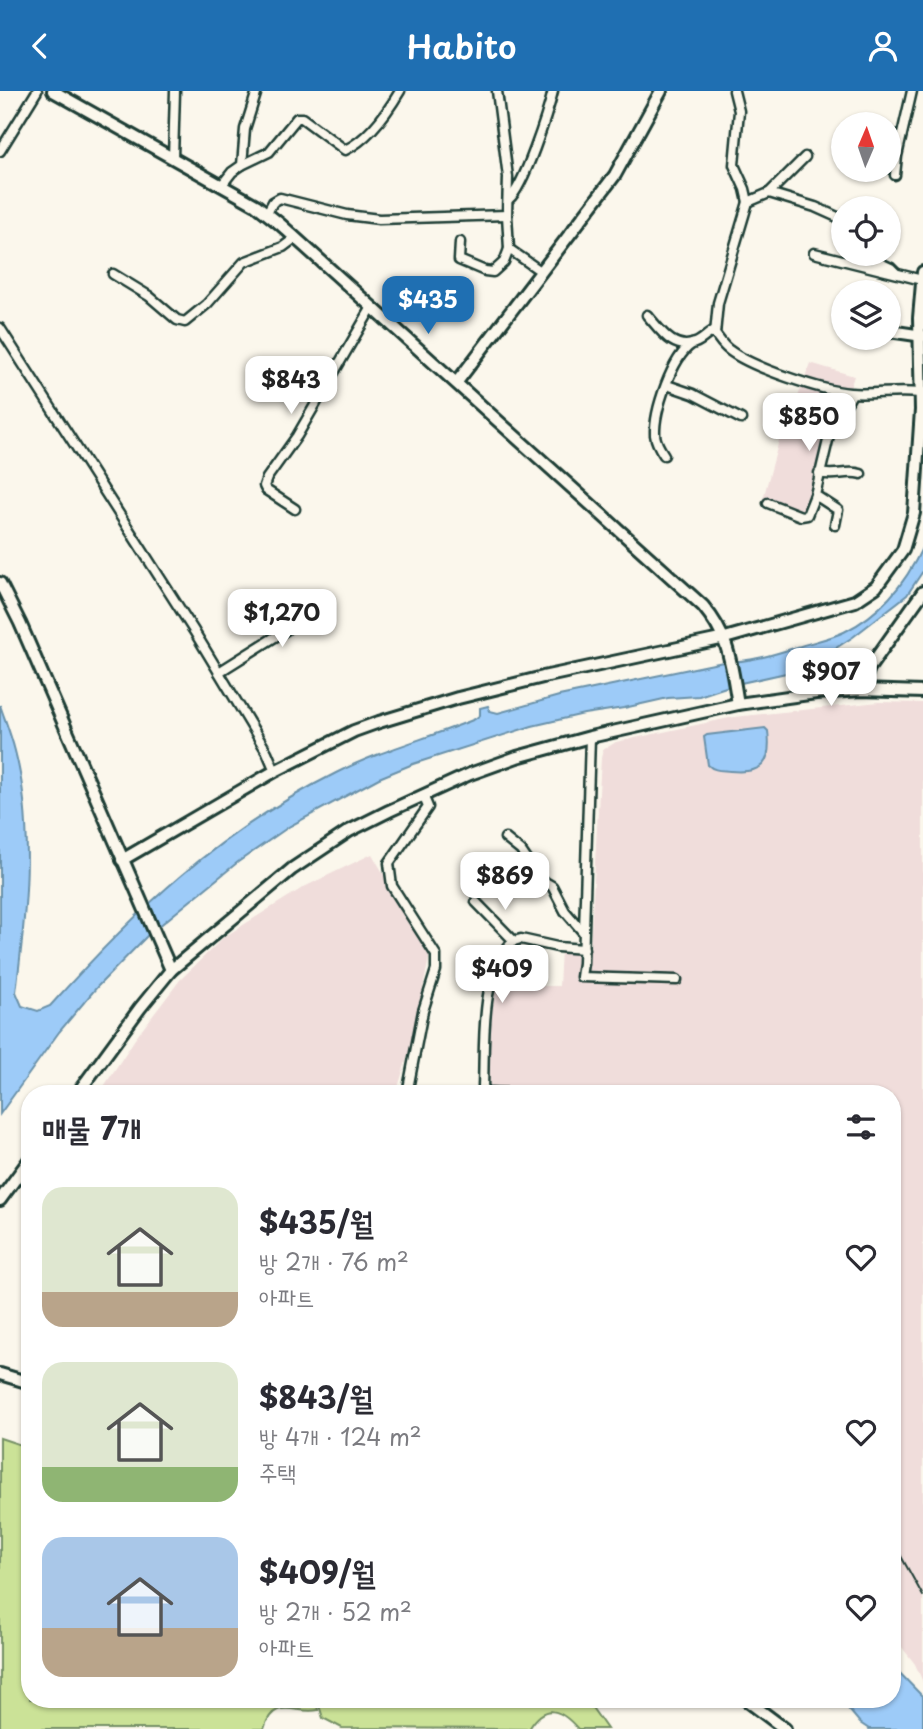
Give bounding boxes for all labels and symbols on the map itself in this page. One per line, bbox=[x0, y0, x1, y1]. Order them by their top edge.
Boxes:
north arrow bbox=[831, 112, 901, 182]
pin: $435 bbox=[387, 277, 469, 336]
pin: $843 bbox=[250, 357, 332, 416]
pin: $850 bbox=[768, 393, 850, 453]
pin: $1,270 bbox=[225, 589, 339, 649]
pin: $907 bbox=[790, 649, 872, 708]
pin: $869 bbox=[464, 853, 546, 912]
pin: $409 bbox=[461, 946, 543, 1005]

